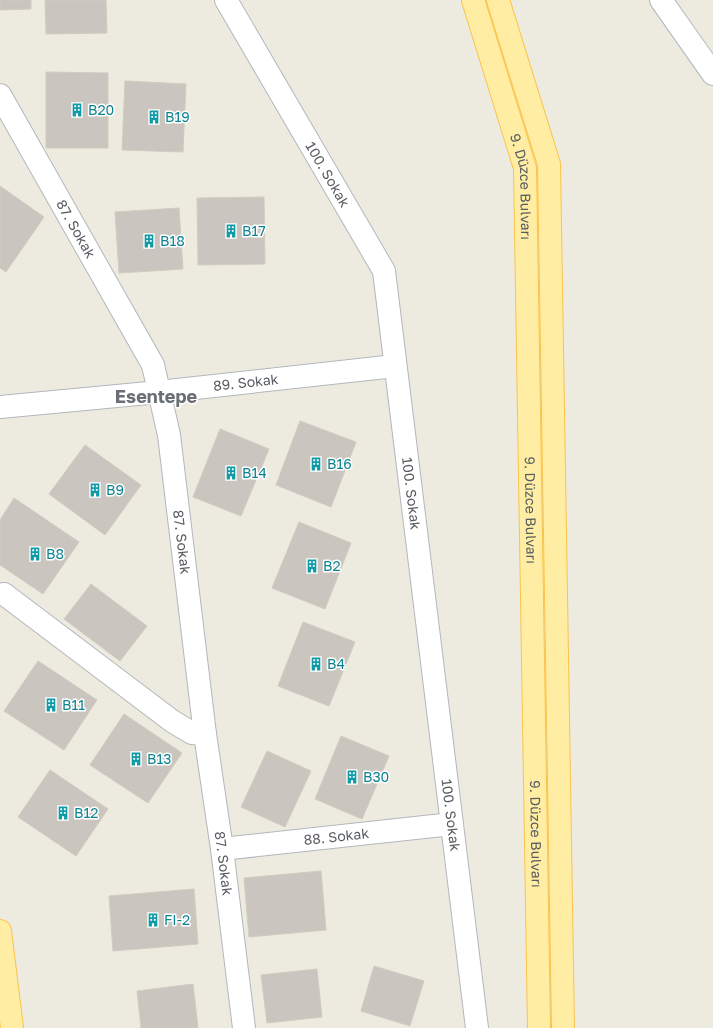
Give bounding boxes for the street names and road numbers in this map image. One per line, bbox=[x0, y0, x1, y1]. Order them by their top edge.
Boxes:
street label: 9. Düzce Bulvarı bbox=[507, 131, 535, 240]
street label: 100. Sokak bbox=[302, 138, 354, 210]
street label: 87. Sokak bbox=[53, 196, 100, 261]
street label: 89. Sokak bbox=[212, 370, 279, 394]
street label: 100. Sokak bbox=[399, 456, 425, 531]
street label: 9. Düzce Bulvarı bbox=[522, 456, 540, 564]
street label: 87. Sokak bbox=[170, 509, 195, 575]
street label: 100. Sokak bbox=[438, 778, 464, 852]
street label: 9. Düzce Bulvarı bbox=[527, 780, 546, 888]
street label: 88. Sokak bbox=[303, 824, 370, 848]
street label: 87. Sokak bbox=[211, 830, 237, 896]

